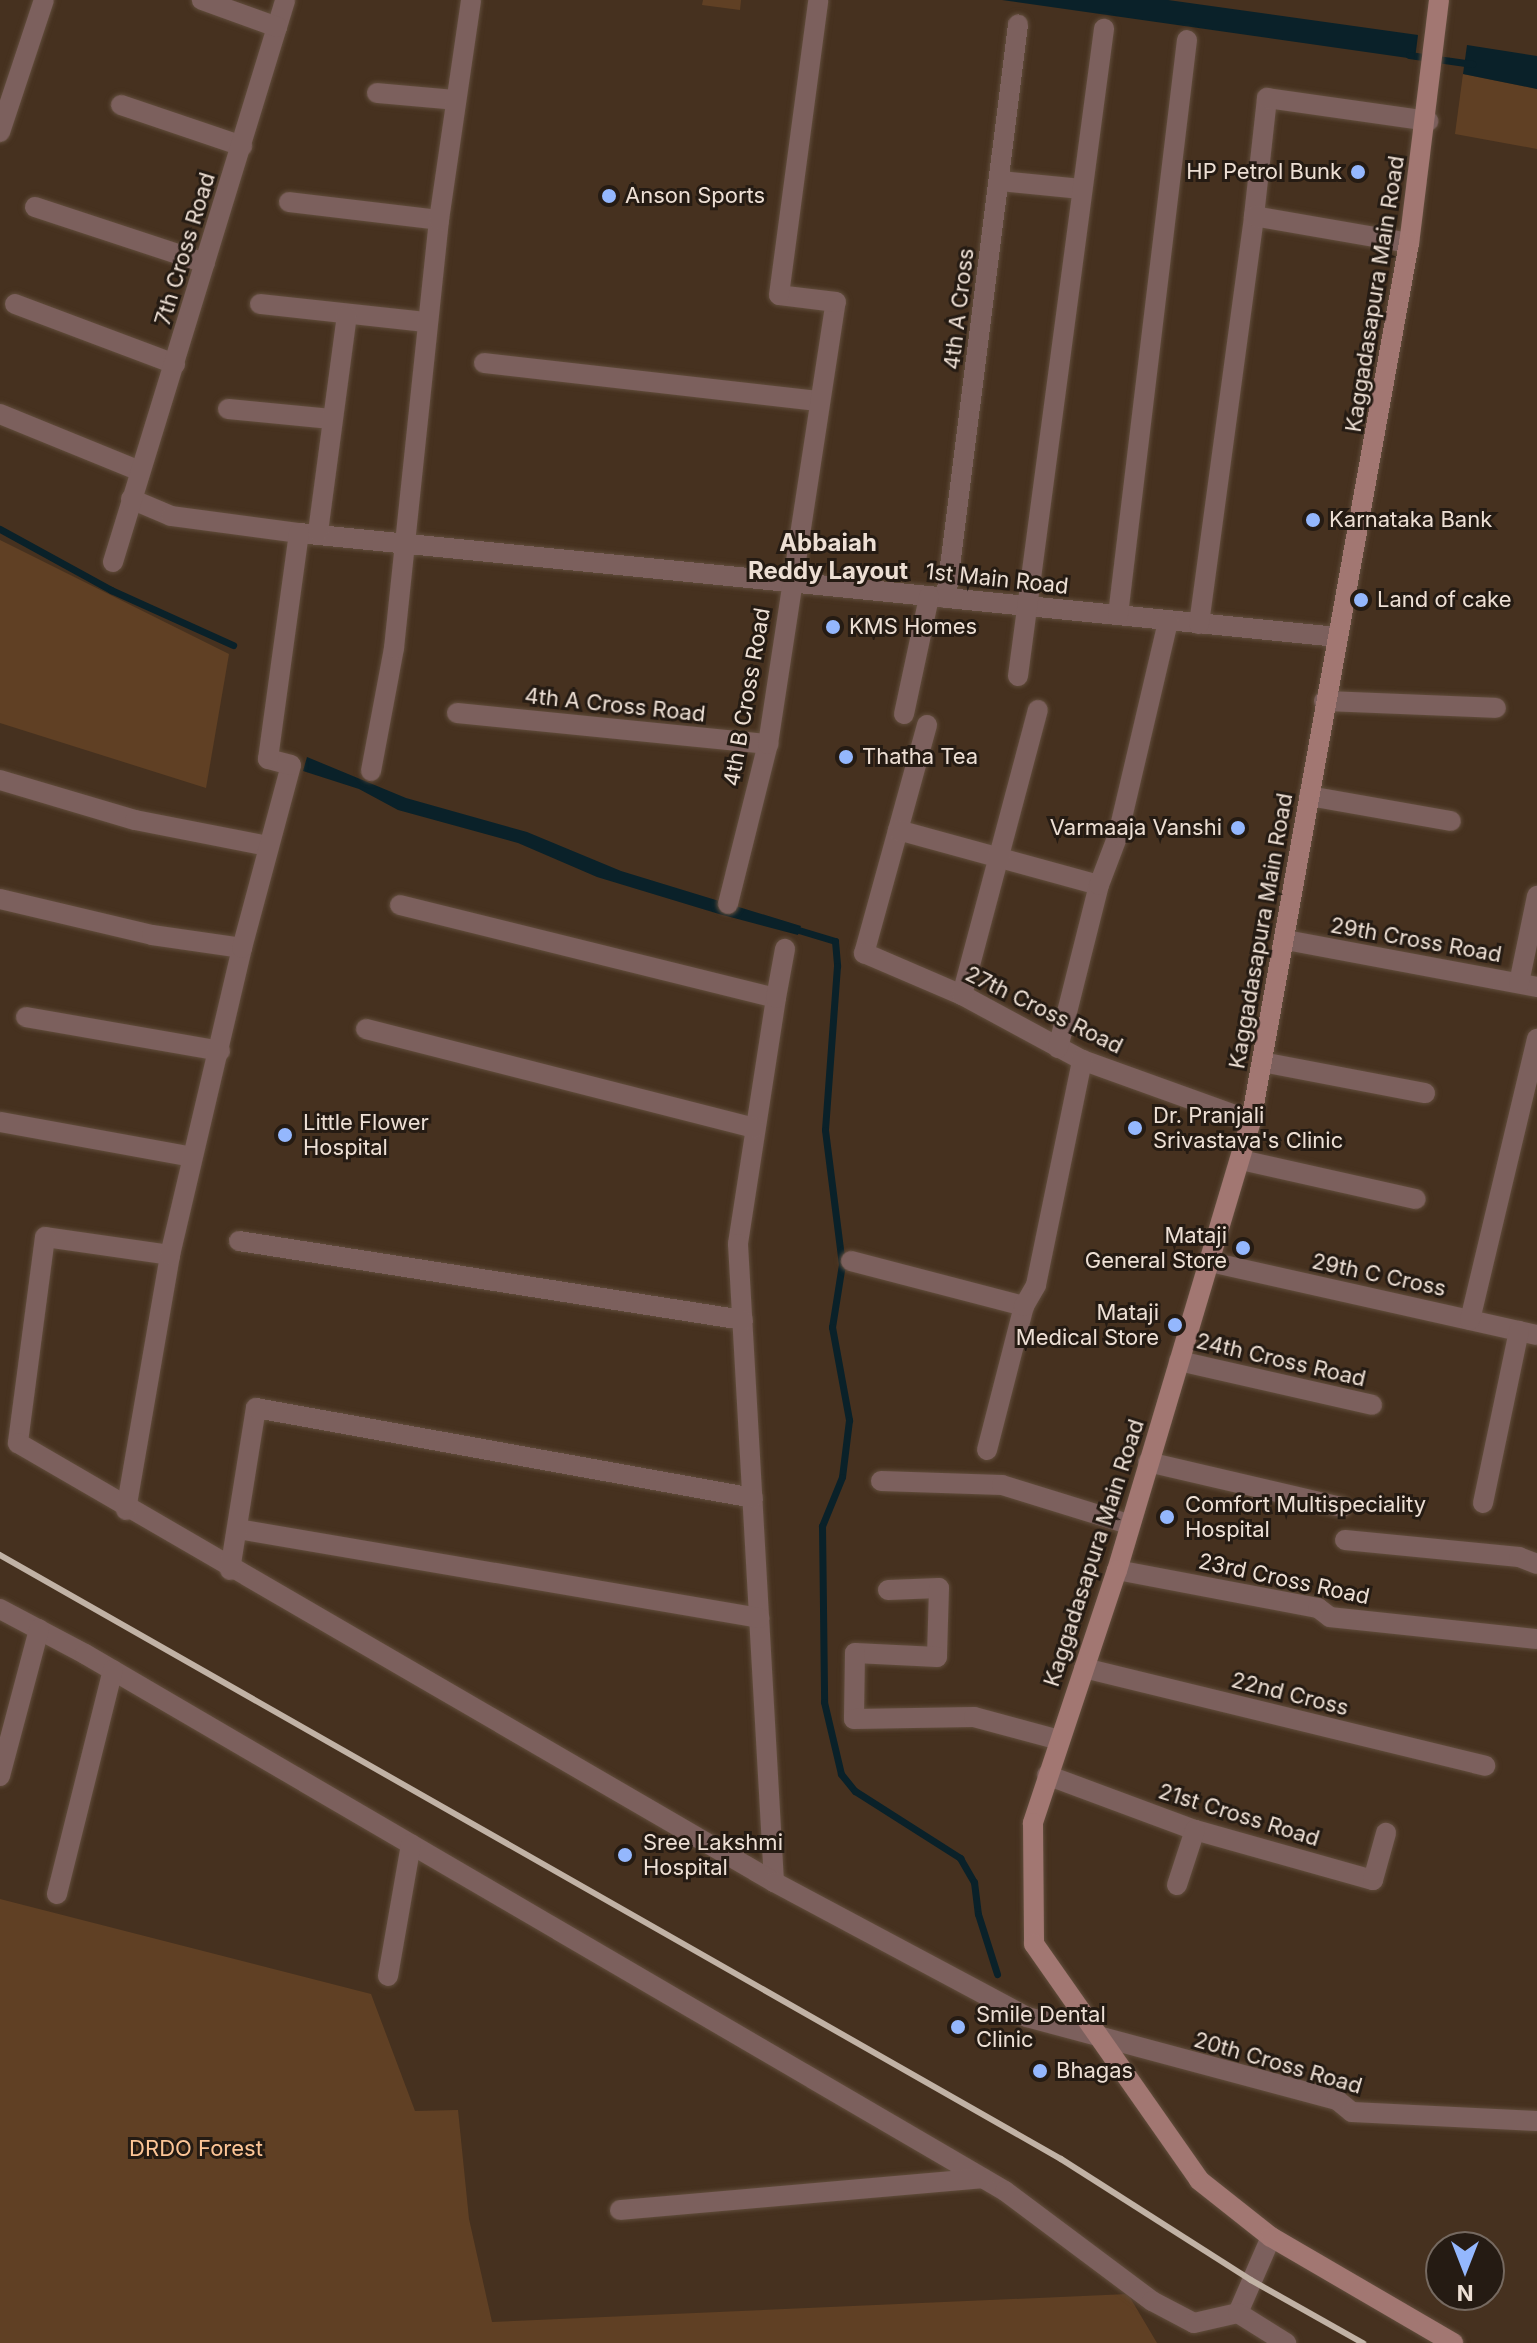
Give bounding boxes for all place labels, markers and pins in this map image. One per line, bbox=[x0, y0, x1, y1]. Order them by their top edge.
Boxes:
place label: HP Petrol Bunk bbox=[1186, 159, 1342, 185]
marker: HP Petrol Bunk bbox=[1349, 163, 1367, 181]
place label: Anson Sports bbox=[625, 183, 765, 209]
marker: Anson Sports bbox=[600, 187, 618, 205]
place label: Karnataka Bank bbox=[1329, 507, 1492, 533]
marker: Karnataka Bank bbox=[1304, 511, 1322, 529]
place label: Land of cake bbox=[1377, 587, 1512, 613]
marker: Land of cake bbox=[1352, 591, 1370, 609]
place label: KMS Homes bbox=[849, 614, 977, 640]
marker: KMS Homes bbox=[824, 618, 842, 636]
place label: Thatha Tea bbox=[862, 744, 978, 770]
marker: Thatha Tea bbox=[837, 748, 855, 766]
place label: Varmaaja Vanshi bbox=[1050, 815, 1222, 841]
marker: Varmaaja Vanshi bbox=[1229, 819, 1247, 837]
place label: Dr. Pranjali Srivastava's Clinic bbox=[1153, 1102, 1343, 1154]
place label: Little Flower Hospital bbox=[303, 1109, 429, 1160]
marker: Dr. Pranjali Srivastava's Clinic bbox=[1124, 1117, 1146, 1139]
marker: Little Flower Hospital bbox=[274, 1124, 296, 1146]
place label: Mataji General Store bbox=[1085, 1222, 1227, 1274]
marker: Mataji General Store bbox=[1234, 1239, 1252, 1257]
place label: Mataji Medical Store bbox=[1016, 1299, 1159, 1350]
marker: Mataji Medical Store bbox=[1166, 1316, 1184, 1334]
place label: Comfort Multispeciality Hospital bbox=[1185, 1491, 1426, 1542]
marker: Comfort Multispeciality Hospital bbox=[1156, 1506, 1178, 1528]
place label: Sree Lakshmi Hospital bbox=[643, 1829, 783, 1880]
marker: Sree Lakshmi Hospital bbox=[614, 1844, 636, 1866]
place label: Smile Dental Clinic bbox=[976, 2001, 1106, 2052]
marker: Smile Dental Clinic bbox=[947, 2016, 969, 2038]
place label: Bhagas bbox=[1056, 2058, 1133, 2084]
marker: Bhagas bbox=[1031, 2062, 1049, 2080]

